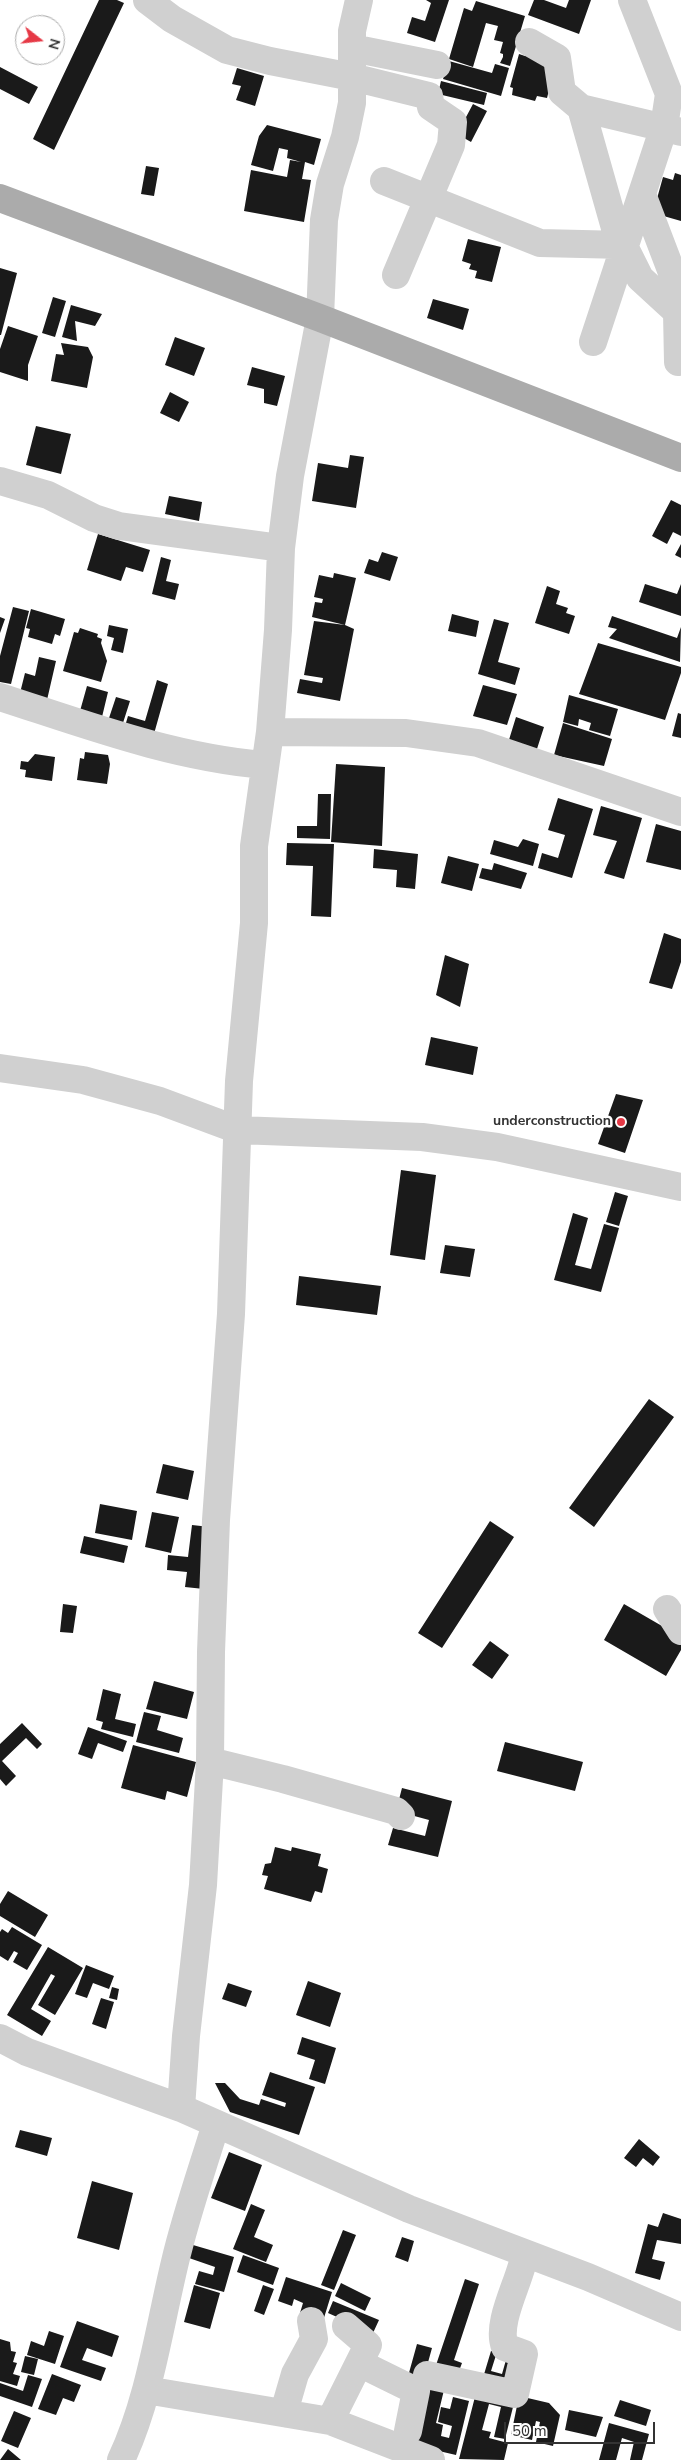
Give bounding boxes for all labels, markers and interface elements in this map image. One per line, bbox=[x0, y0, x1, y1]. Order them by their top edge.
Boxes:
north arrow bbox=[15, 15, 65, 65]
text: N bbox=[43, 36, 65, 52]
place label: underconstruction bbox=[493, 1114, 611, 1130]
marker: underconstruction bbox=[615, 1116, 627, 1128]
scale bar bbox=[506, 2412, 657, 2444]
text: 50 m bbox=[512, 2421, 547, 2441]

